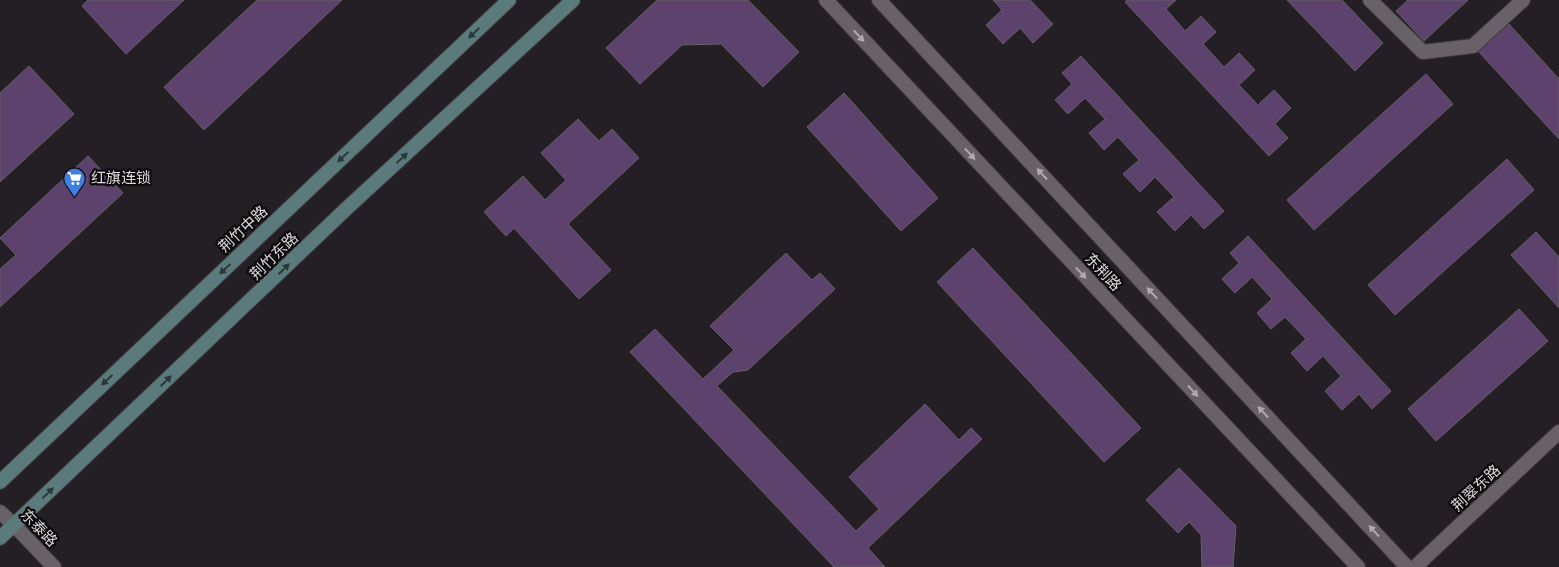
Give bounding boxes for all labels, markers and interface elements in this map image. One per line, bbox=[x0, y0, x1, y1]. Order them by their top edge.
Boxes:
one-way arrow bbox=[468, 27, 480, 39]
one-way arrow bbox=[853, 29, 865, 41]
one-way arrow bbox=[964, 148, 976, 160]
one-way arrow bbox=[337, 151, 349, 163]
one-way arrow bbox=[396, 152, 408, 164]
supermarket icon: 红旗连锁 bbox=[63, 166, 87, 197]
place label: 红旗连锁 bbox=[91, 169, 151, 188]
one-way arrow bbox=[1036, 169, 1048, 181]
street label: 荆竹中路 bbox=[215, 202, 272, 257]
street label: 荆竹东路 bbox=[246, 229, 303, 284]
street label: 东荆路 bbox=[1080, 249, 1125, 295]
one-way arrow bbox=[219, 263, 231, 275]
one-way arrow bbox=[277, 263, 289, 275]
one-way arrow bbox=[1075, 266, 1087, 278]
one-way arrow bbox=[1146, 288, 1158, 300]
one-way arrow bbox=[101, 374, 113, 386]
one-way arrow bbox=[160, 375, 172, 387]
one-way arrow bbox=[1187, 385, 1199, 397]
one-way arrow bbox=[1257, 407, 1269, 419]
street label: 荆翠东路 bbox=[1448, 461, 1505, 516]
one-way arrow bbox=[42, 487, 54, 499]
street label: 东泰路 bbox=[16, 506, 61, 551]
one-way arrow bbox=[1368, 526, 1380, 538]

